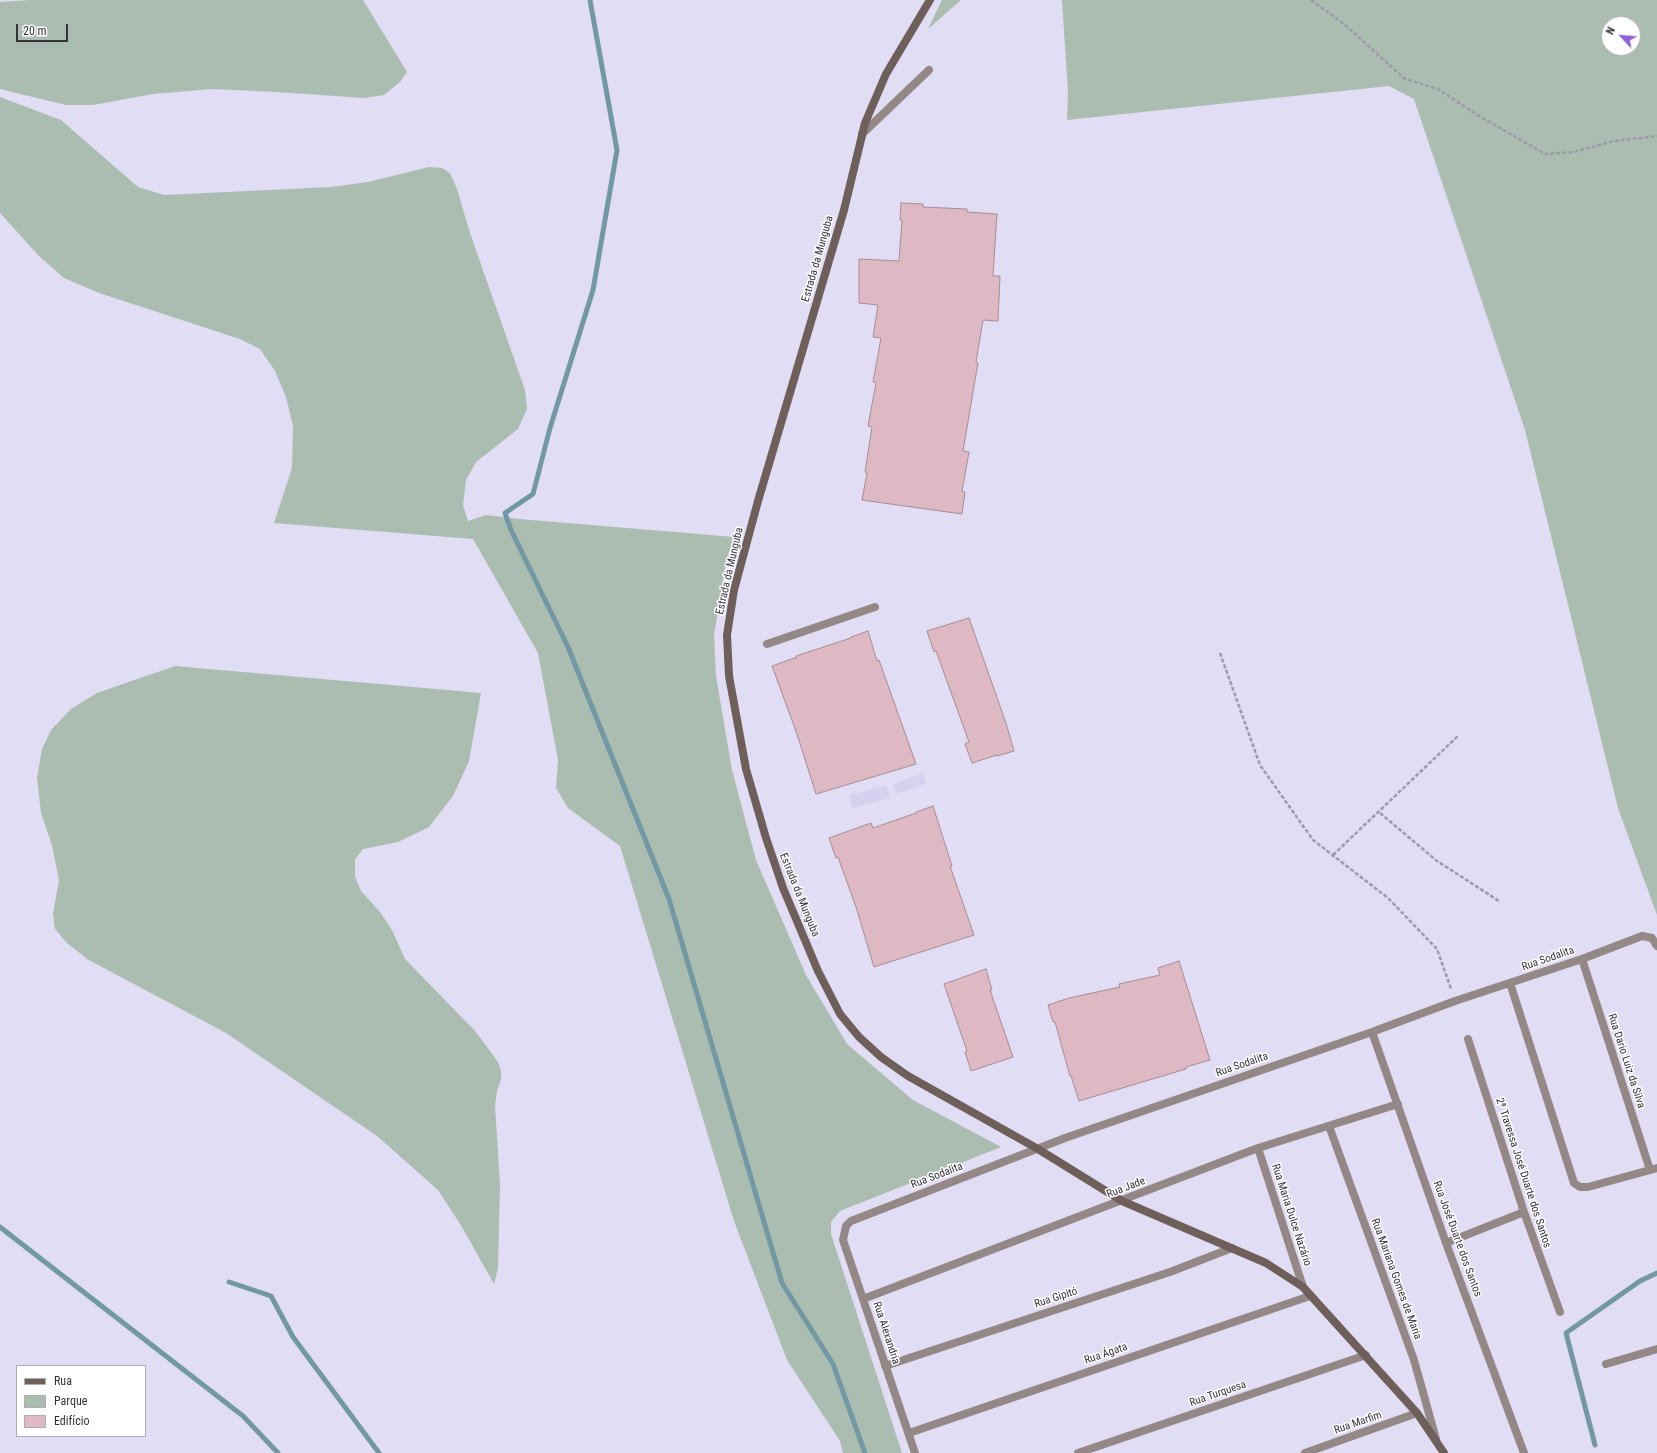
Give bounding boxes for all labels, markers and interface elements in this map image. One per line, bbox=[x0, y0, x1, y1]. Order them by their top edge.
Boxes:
scale bar bbox=[18, 16, 70, 42]
north arrow bbox=[1601, 16, 1641, 56]
text: 20 m bbox=[23, 24, 47, 38]
text: N bbox=[1603, 25, 1618, 37]
street label: Estrada da Munguba bbox=[799, 214, 837, 304]
street label: Estrada da Munguba bbox=[714, 526, 746, 616]
street label: Estrada da Munguba bbox=[776, 851, 822, 939]
street label: Rua Sodalita bbox=[1520, 944, 1576, 974]
street label: Rua Dario Luiz da Silva bbox=[1605, 1012, 1647, 1110]
street label: Rua Sodalita bbox=[1214, 1050, 1270, 1080]
street label: 2ª Travessa José Duarte dos Santos bbox=[1492, 1096, 1554, 1250]
street label: Rua Sodalita bbox=[909, 1160, 965, 1192]
street label: Rua Maria Dulce Nazário bbox=[1268, 1162, 1314, 1268]
street label: Rua Jade bbox=[1105, 1175, 1147, 1201]
street label: Rua José Duarte dos Santos bbox=[1430, 1179, 1484, 1299]
street label: Rua Mariana Gomes de Maria bbox=[1368, 1217, 1424, 1341]
street label: Rua Gipitó bbox=[1033, 1285, 1079, 1311]
street label: Rua Alexandria bbox=[870, 1300, 902, 1366]
street label: Rua Ágata bbox=[1083, 1341, 1129, 1367]
legend bbox=[16, 1365, 146, 1437]
text: Rua bbox=[54, 1374, 72, 1388]
street label: Rua Turquesa bbox=[1188, 1378, 1248, 1410]
text: Parque bbox=[54, 1394, 87, 1408]
street label: Rua Marfim bbox=[1332, 1409, 1384, 1437]
text: Edifício bbox=[54, 1414, 90, 1428]

